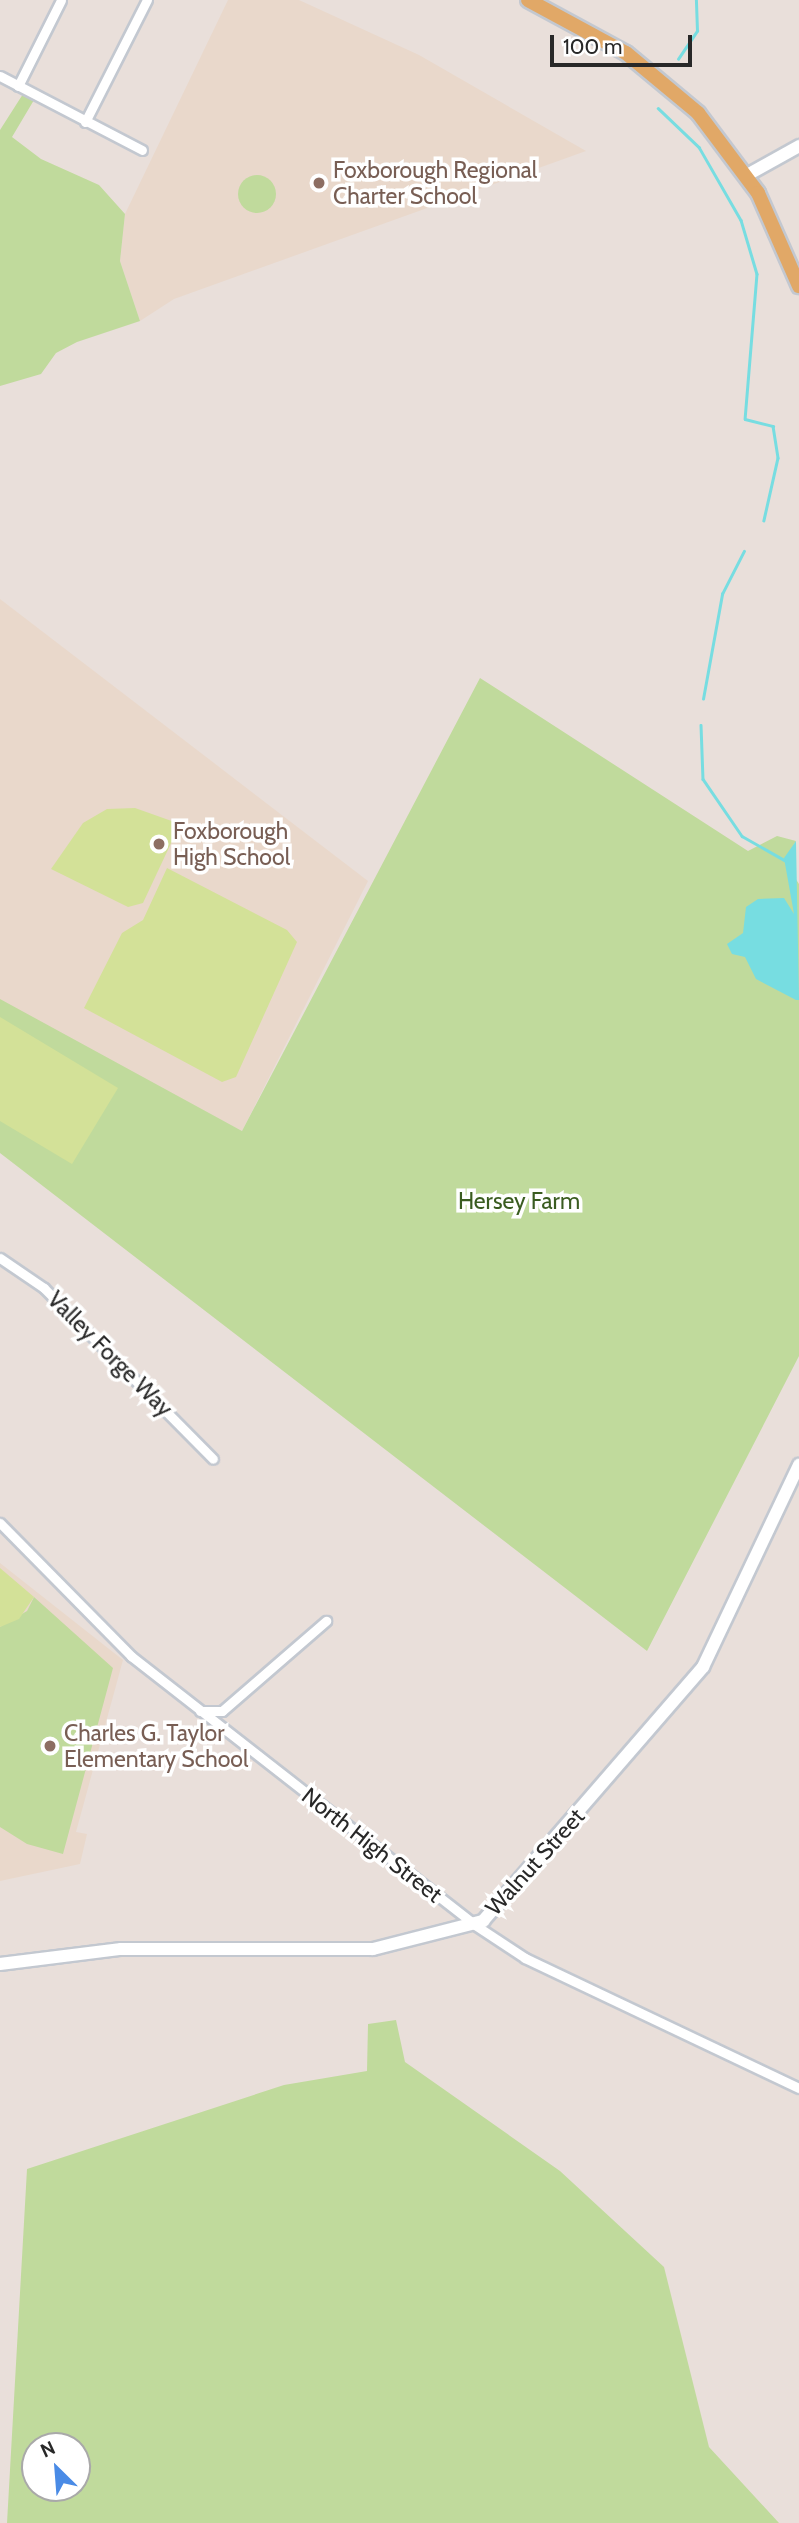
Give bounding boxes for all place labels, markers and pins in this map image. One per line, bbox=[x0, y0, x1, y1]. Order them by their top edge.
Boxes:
place label: Foxborough Regional Charter School bbox=[333, 156, 537, 210]
marker: Foxborough Regional Charter School bbox=[311, 175, 327, 191]
place label: Foxborough High School bbox=[173, 817, 290, 871]
marker: Foxborough High School bbox=[151, 836, 167, 852]
place label: Charles G. Taylor Elementary School bbox=[64, 1719, 248, 1773]
marker: Charles G. Taylor Elementary School bbox=[42, 1738, 58, 1754]

